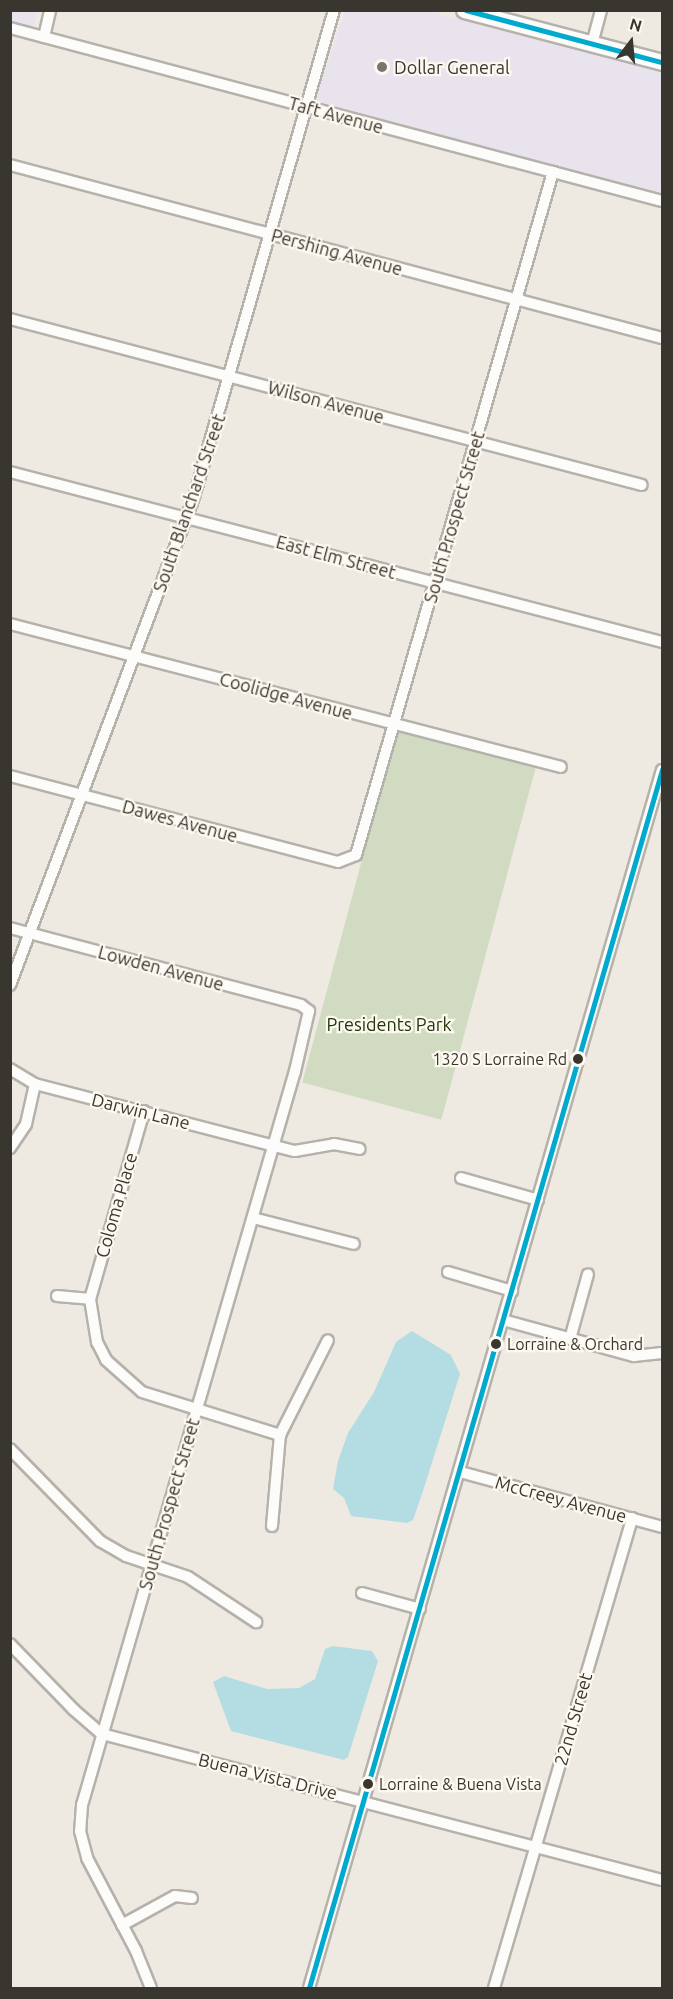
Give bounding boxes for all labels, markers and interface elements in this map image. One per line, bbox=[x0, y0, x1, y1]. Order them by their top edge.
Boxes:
north arrow bbox=[601, 12, 661, 72]
text: N bbox=[628, 14, 644, 35]
place label: Dollar General bbox=[394, 56, 510, 78]
marker: Dollar General bbox=[375, 60, 389, 74]
street label: Taft Avenue bbox=[286, 92, 386, 138]
street label: Pershing Avenue bbox=[269, 224, 405, 280]
street label: Wilson Avenue bbox=[265, 376, 387, 428]
street label: South Blanchard Street bbox=[148, 411, 230, 595]
street label: South Prospect Street bbox=[419, 429, 489, 605]
street label: East Elm Street bbox=[274, 531, 398, 583]
street label: Coolidge Avenue bbox=[217, 668, 355, 724]
street label: Dawes Avenue bbox=[120, 795, 240, 847]
street label: Lowden Avenue bbox=[96, 941, 226, 995]
park label: Presidents Park bbox=[326, 1013, 452, 1035]
place label: 1320 S Lorraine Rd bbox=[433, 1049, 567, 1069]
marker: 1320 S Lorraine Rd bbox=[572, 1053, 584, 1065]
street label: Darwin Lane bbox=[90, 1088, 192, 1134]
street label: Coloma Place bbox=[91, 1150, 141, 1260]
place label: Lorraine & Orchard bbox=[507, 1334, 643, 1354]
marker: Lorraine & Orchard bbox=[490, 1338, 502, 1350]
street label: South Prospect Street bbox=[134, 1416, 204, 1592]
street label: McCreey Avenue bbox=[493, 1471, 629, 1527]
street label: 22nd Street bbox=[549, 1670, 597, 1768]
street label: Buena Vista Drive bbox=[196, 1748, 340, 1804]
place label: Lorraine & Buena Vista bbox=[379, 1774, 542, 1794]
marker: Lorraine & Buena Vista bbox=[362, 1778, 374, 1790]

